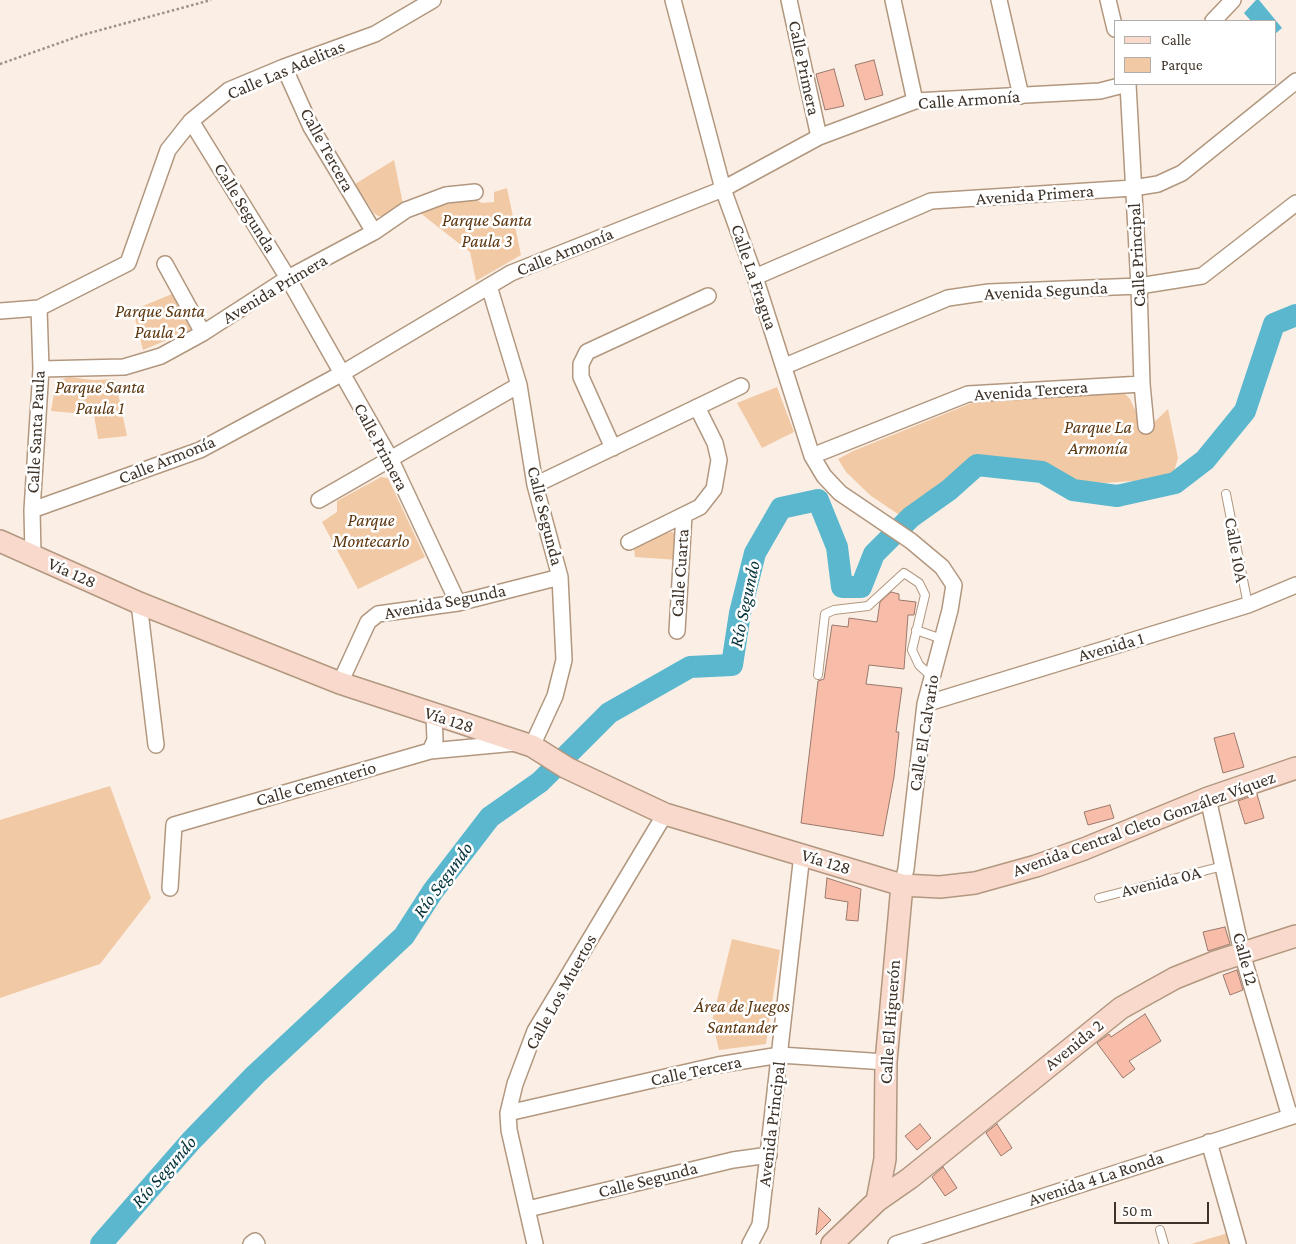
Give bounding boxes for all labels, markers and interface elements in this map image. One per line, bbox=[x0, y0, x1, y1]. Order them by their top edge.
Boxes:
street label: Calle Primera bbox=[783, 19, 825, 117]
legend bbox=[1114, 20, 1276, 85]
text: Calle bbox=[1161, 32, 1191, 48]
street label: Calle Las Adelitas bbox=[224, 36, 348, 104]
text: Parque bbox=[1161, 57, 1202, 73]
street label: Calle Armonía bbox=[917, 86, 1021, 114]
street label: Calle Tercera bbox=[295, 104, 359, 196]
street label: Calle Segunda bbox=[209, 159, 281, 257]
street label: Avenida Primera bbox=[975, 180, 1095, 210]
street label: Calle Principal bbox=[1123, 202, 1151, 308]
park label: Parque Santa Paula 3 bbox=[442, 209, 532, 252]
street label: Calle La Fragua bbox=[726, 221, 782, 333]
street label: Calle Armonía bbox=[514, 223, 616, 281]
street label: Avenida Primera bbox=[219, 249, 331, 329]
street label: Avenida Segunda bbox=[984, 277, 1108, 305]
park label: Parque Santa Paula 2 bbox=[115, 300, 205, 342]
street label: Calle Santa Paula bbox=[22, 370, 50, 494]
park label: Parque Santa Paula 1 bbox=[55, 376, 145, 418]
street label: Avenida Tercera bbox=[973, 376, 1089, 406]
street label: Calle Primera bbox=[349, 399, 413, 495]
park label: Parque La Armonía bbox=[1064, 416, 1132, 458]
street label: Calle Armonía bbox=[116, 431, 218, 489]
street label: Calle Segunda bbox=[522, 464, 568, 568]
park label: Parque Montecarlo bbox=[333, 509, 409, 552]
street label: Calle 10A bbox=[1220, 516, 1252, 584]
street label: Calle Cuarta bbox=[666, 528, 694, 618]
street label: Vía 128 bbox=[44, 553, 100, 593]
water label: Río Segundo bbox=[725, 559, 765, 649]
street label: Avenida Segunda bbox=[382, 580, 508, 624]
street label: Avenida 1 bbox=[1076, 627, 1146, 667]
street label: Calle El Calvario bbox=[904, 673, 944, 793]
street label: Vía 128 bbox=[422, 702, 476, 738]
street label: Calle Cementerio bbox=[253, 757, 379, 811]
street label: Avenida Central Cleto González Víquez bbox=[1010, 766, 1278, 882]
water label: Río Segundo bbox=[408, 838, 478, 922]
street label: Vía 128 bbox=[799, 844, 853, 880]
street label: Avenida 0A bbox=[1119, 862, 1203, 902]
street label: Calle 12 bbox=[1228, 930, 1262, 988]
street label: Calle Los Muertos bbox=[520, 931, 602, 1053]
street label: Calle El Higuerón bbox=[875, 959, 905, 1085]
park label: Área de Juegos Santander bbox=[694, 995, 790, 1038]
street label: Avenida 2 bbox=[1040, 1015, 1108, 1075]
street label: Calle Tercera bbox=[649, 1051, 743, 1091]
street label: Avenida Principal bbox=[754, 1060, 790, 1188]
water label: Río Segundo bbox=[127, 1131, 201, 1213]
street label: Avenida 4 La Ronda bbox=[1026, 1147, 1166, 1211]
street label: Calle Segunda bbox=[596, 1157, 700, 1203]
scale bar bbox=[1116, 1192, 1211, 1224]
text: 50 m bbox=[1122, 1203, 1152, 1219]

